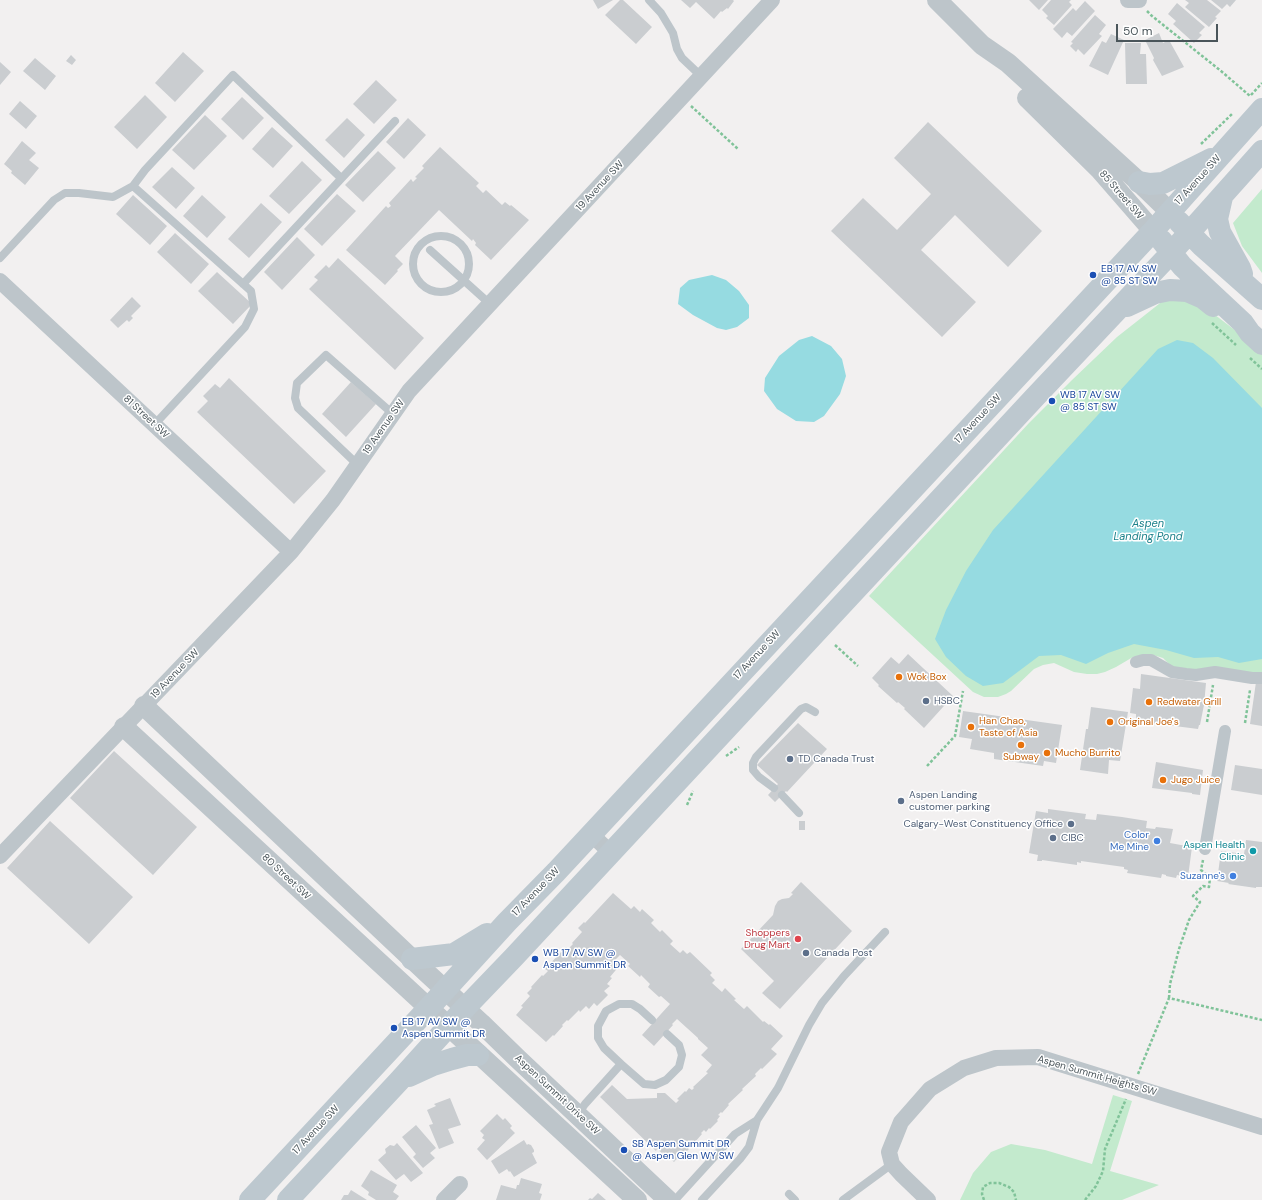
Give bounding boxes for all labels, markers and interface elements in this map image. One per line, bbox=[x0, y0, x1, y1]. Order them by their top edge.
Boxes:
scale bar bbox=[1118, 16, 1220, 42]
text: 50 m bbox=[1123, 23, 1152, 39]
street label: 17 Avenue SW bbox=[1172, 153, 1224, 207]
street label: 19 Avenue SW bbox=[574, 159, 626, 213]
street label: 85 Street SW bbox=[1096, 168, 1146, 222]
place label: EB 17 AV SW @ 85 ST SW bbox=[1101, 263, 1158, 286]
marker: EB 17 AV SW @ 85 ST SW bbox=[1088, 270, 1098, 280]
place label: WB 17 AV SW @ 85 ST SW bbox=[1060, 389, 1120, 412]
street label: 17 Avenue SW bbox=[952, 392, 1004, 446]
street label: 81 Street SW bbox=[121, 393, 171, 441]
marker: WB 17 AV SW @ 85 ST SW bbox=[1047, 396, 1057, 406]
street label: 19 Avenue SW bbox=[361, 397, 407, 457]
water label: Aspen Landing Pond bbox=[1113, 517, 1183, 543]
street label: 17 Avenue SW bbox=[731, 628, 783, 682]
street label: 19 Avenue SW bbox=[148, 647, 202, 701]
place label: Wok Box bbox=[907, 671, 947, 683]
marker: Wok Box bbox=[894, 672, 904, 682]
place label: HSBC bbox=[934, 695, 960, 707]
marker: HSBC bbox=[921, 696, 931, 706]
place label: Redwater Grill bbox=[1157, 696, 1221, 708]
marker: Redwater Grill bbox=[1144, 697, 1154, 707]
place label: Han Chao, Taste of Asia bbox=[979, 715, 1038, 738]
place label: Original Joe's bbox=[1118, 716, 1179, 728]
marker: Original Joe's bbox=[1105, 717, 1115, 727]
marker: Han Chao, Taste of Asia bbox=[966, 722, 976, 732]
marker: Subway bbox=[1016, 740, 1026, 750]
place label: Mucho Burrito bbox=[1055, 747, 1120, 759]
marker: Mucho Burrito bbox=[1042, 748, 1052, 758]
place label: Subway bbox=[1003, 751, 1039, 763]
place label: TD Canada Trust bbox=[798, 753, 874, 765]
marker: TD Canada Trust bbox=[785, 754, 795, 764]
place label: Jugo Juice bbox=[1171, 774, 1220, 786]
marker: Jugo Juice bbox=[1158, 775, 1168, 785]
place label: Aspen Landing customer parking bbox=[909, 789, 990, 812]
marker: Aspen Landing customer parking bbox=[896, 796, 906, 806]
place label: Calgary-West Constituency Office bbox=[903, 818, 1063, 830]
marker: Calgary-West Constituency Office bbox=[1066, 819, 1076, 829]
place label: Color Me Mine bbox=[1110, 829, 1149, 852]
place label: CIBC bbox=[1061, 832, 1084, 844]
marker: CIBC bbox=[1048, 833, 1058, 843]
marker: Color Me Mine bbox=[1152, 836, 1162, 846]
place label: Aspen Health Clinic bbox=[1183, 839, 1245, 862]
marker: Aspen Health Clinic bbox=[1248, 846, 1258, 856]
street label: 80 Street SW bbox=[259, 852, 313, 902]
street label: 17 Avenue SW bbox=[510, 865, 562, 919]
place label: Suzanne's bbox=[1180, 870, 1225, 882]
marker: Suzanne's bbox=[1228, 871, 1238, 881]
place label: Shoppers Drug Mart bbox=[744, 927, 790, 950]
marker: Shoppers Drug Mart bbox=[793, 934, 803, 944]
place label: WB 17 AV SW @ Aspen Summit DR bbox=[543, 947, 626, 970]
place label: Canada Post bbox=[814, 947, 872, 959]
marker: Canada Post bbox=[801, 948, 811, 958]
marker: WB 17 AV SW @ Aspen Summit DR bbox=[530, 954, 540, 964]
place label: EB 17 AV SW @ Aspen Summit DR bbox=[402, 1016, 485, 1040]
marker: EB 17 AV SW @ Aspen Summit DR bbox=[389, 1023, 399, 1033]
street label: Aspen Summit Drive SW bbox=[512, 1052, 602, 1138]
street label: Aspen Summit Heights SW bbox=[1036, 1053, 1158, 1099]
street label: 17 Avenue SW bbox=[290, 1103, 342, 1157]
place label: SB Aspen Summit DR @ Aspen Glen WY SW bbox=[632, 1138, 734, 1162]
marker: SB Aspen Summit DR @ Aspen Glen WY SW bbox=[619, 1145, 629, 1155]

